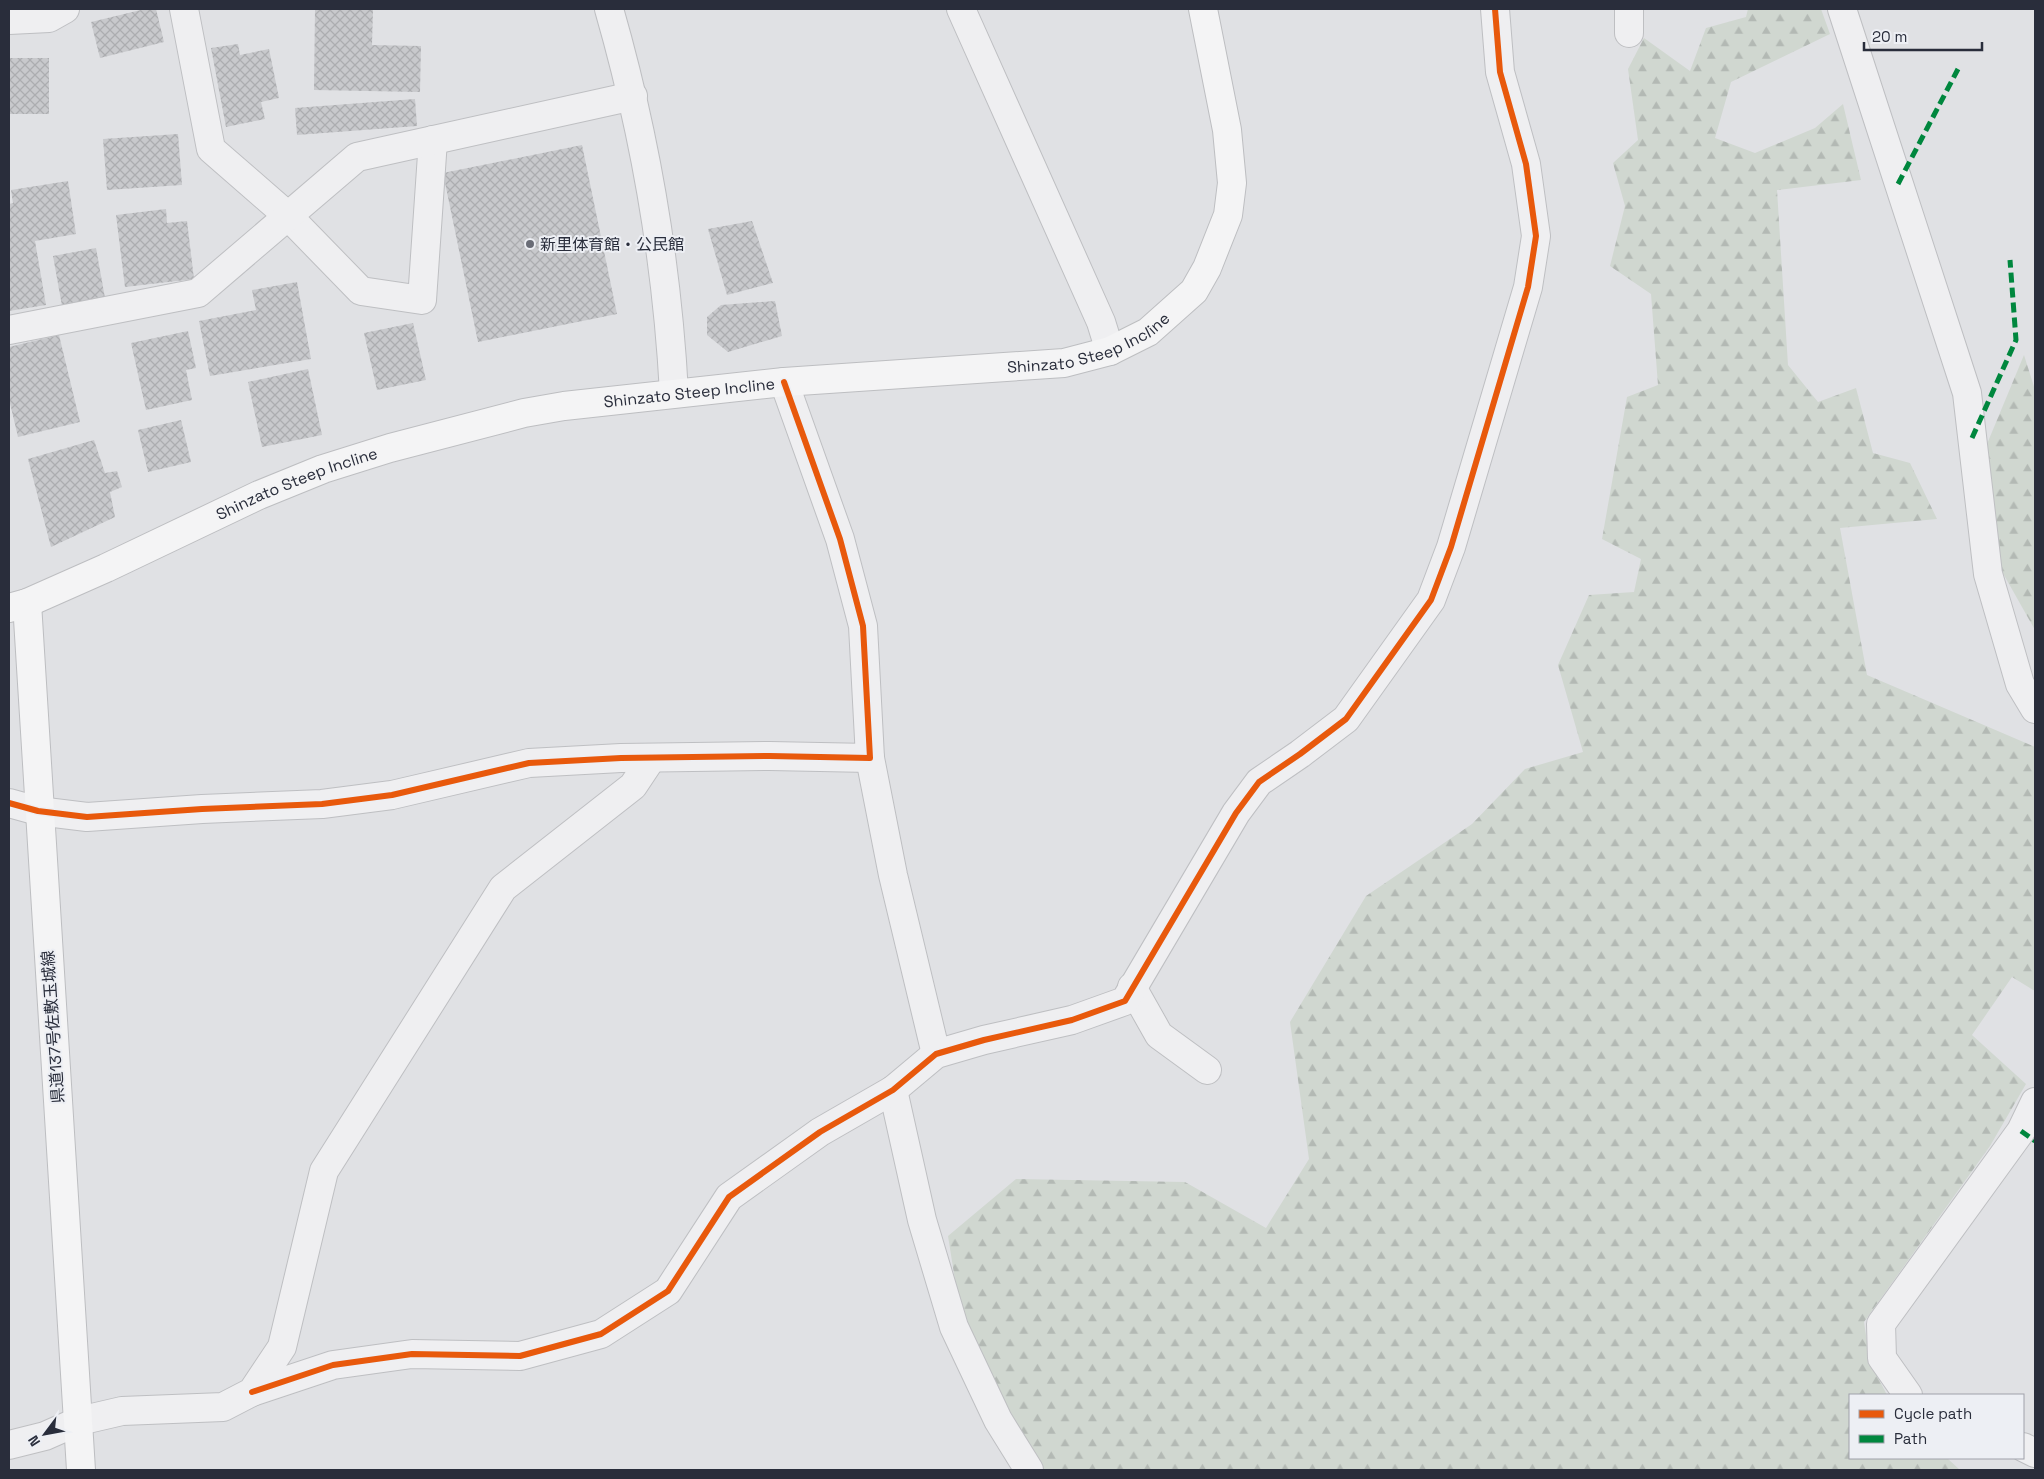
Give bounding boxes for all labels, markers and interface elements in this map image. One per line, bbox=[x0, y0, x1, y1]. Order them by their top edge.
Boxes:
scale bar bbox=[1864, 20, 1982, 52]
text: 20 m bbox=[1872, 27, 1907, 46]
place label: 新里体育館・公民館 bbox=[540, 234, 684, 255]
marker: 新里体育館・公民館 bbox=[524, 238, 536, 250]
street label: Shinzato Steep Incline bbox=[1006, 307, 1174, 377]
street label: Shinzato Steep Incline bbox=[603, 373, 776, 412]
street label: Shinzato Steep Incline bbox=[212, 442, 380, 525]
street label: 県道137号佐敷玉城線 bbox=[37, 950, 69, 1104]
legend bbox=[1849, 1394, 2024, 1459]
text: Cycle path bbox=[1894, 1404, 1972, 1423]
north arrow bbox=[20, 1409, 70, 1459]
text: Path bbox=[1894, 1429, 1927, 1448]
text: N bbox=[24, 1432, 44, 1450]

